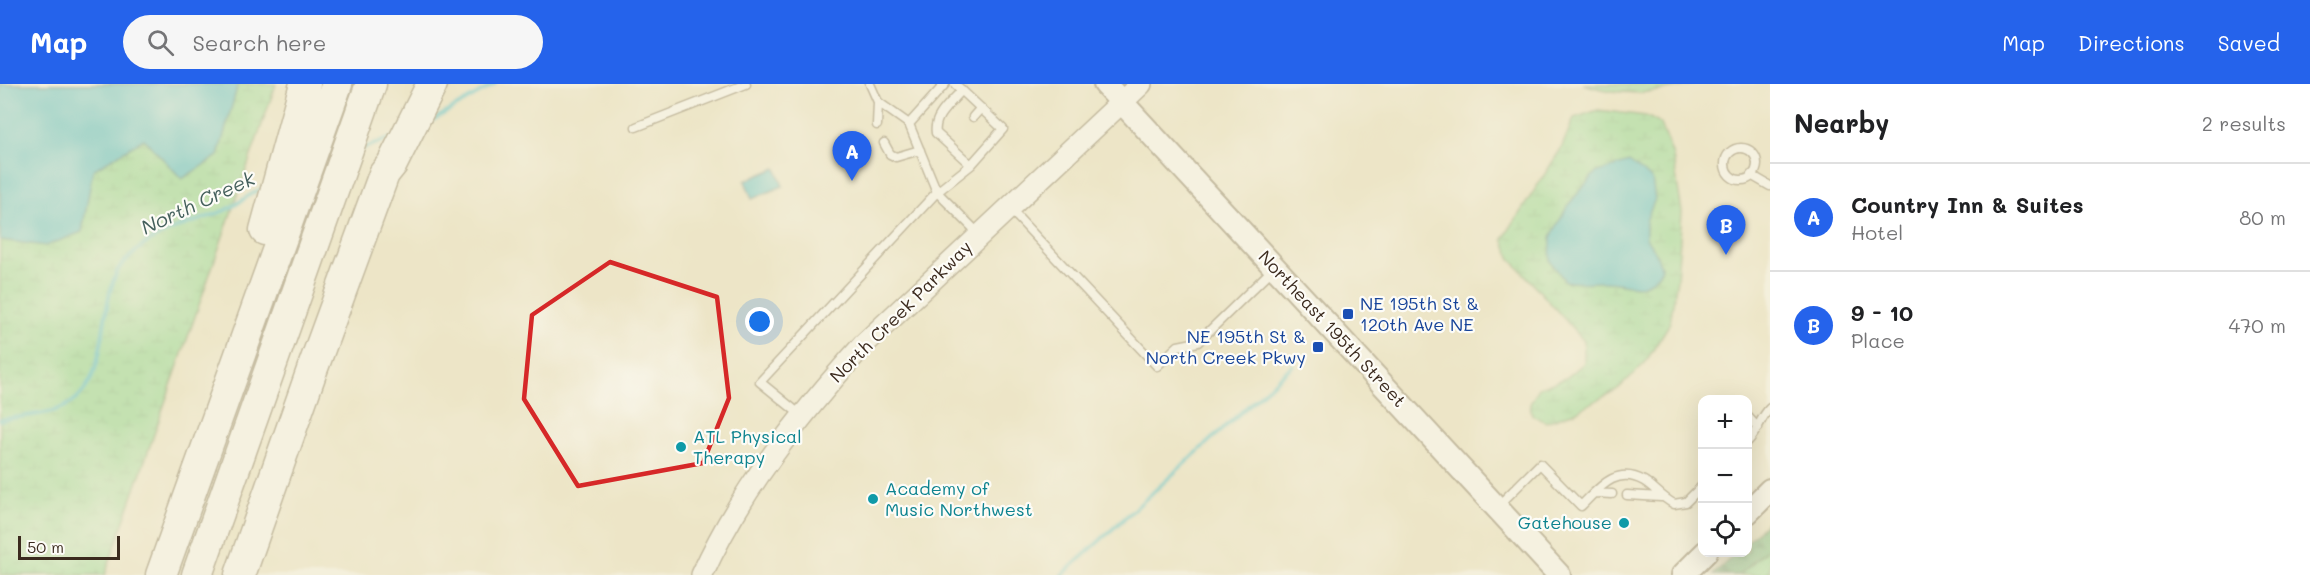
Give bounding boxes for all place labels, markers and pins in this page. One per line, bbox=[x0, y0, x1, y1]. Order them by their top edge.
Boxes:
pin: A bbox=[832, 132, 872, 181]
pin: B bbox=[1706, 206, 1746, 255]
place label: NE 195th St & 120th Ave NE bbox=[1360, 291, 1479, 336]
marker: NE 195th St & 120th Ave NE bbox=[1341, 307, 1355, 321]
place label: NE 195th St & North Creek Pkwy bbox=[1146, 324, 1306, 369]
marker: NE 195th St & North Creek Pkwy bbox=[1311, 340, 1325, 354]
place label: ATL Physical Therapy bbox=[693, 424, 802, 469]
marker: ATL Physical Therapy bbox=[674, 440, 688, 454]
place label: Academy of Music Northwest bbox=[885, 476, 1033, 521]
marker: Academy of Music Northwest bbox=[866, 492, 880, 506]
place label: Gatehouse bbox=[1518, 510, 1612, 534]
marker: Gatehouse bbox=[1617, 516, 1631, 530]

